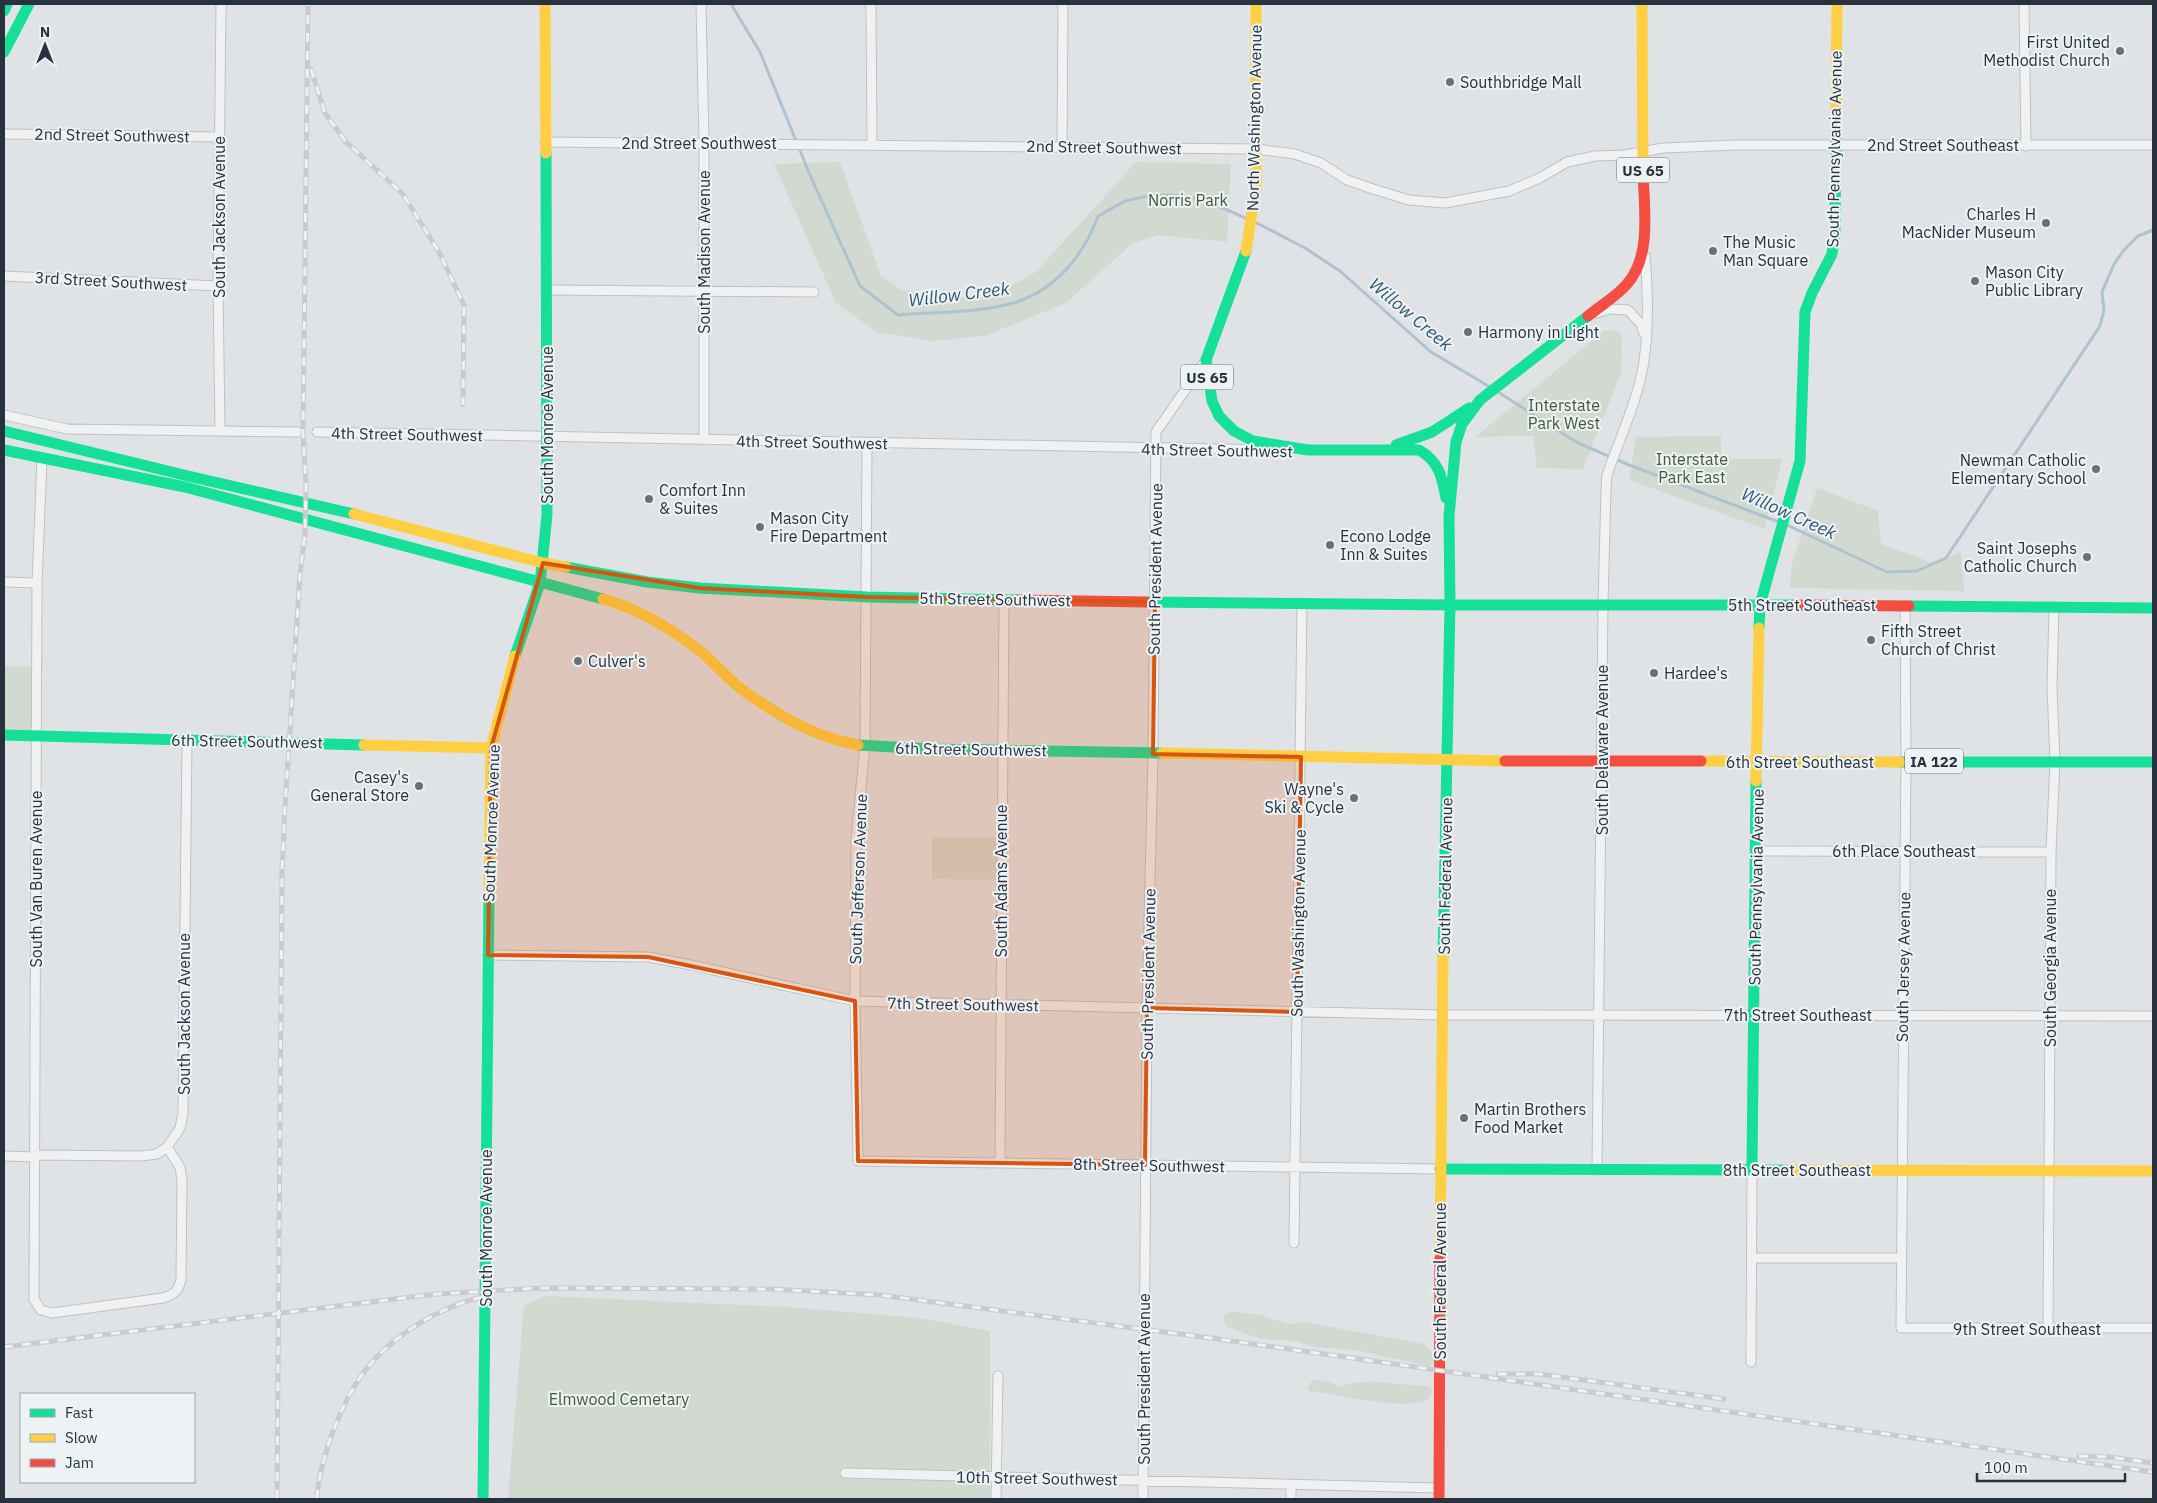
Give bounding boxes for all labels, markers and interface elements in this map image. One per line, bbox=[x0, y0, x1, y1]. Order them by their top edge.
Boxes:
north arrow bbox=[20, 20, 70, 70]
text: N bbox=[40, 23, 50, 41]
street label: North Washington Avenue bbox=[1242, 24, 1266, 211]
place label: First United Methodist Church bbox=[1983, 32, 2110, 70]
marker: First United Methodist Church bbox=[2114, 45, 2126, 57]
street label: South Pennsylvania Avenue bbox=[1822, 50, 1846, 248]
place label: Southbridge Mall bbox=[1460, 72, 1582, 92]
marker: Southbridge Mall bbox=[1444, 76, 1456, 88]
street label: 2nd Street Southwest bbox=[34, 124, 190, 146]
street label: 2nd Street Southwest bbox=[621, 133, 777, 153]
street label: 2nd Street Southeast bbox=[1867, 135, 2019, 155]
street label: South Jackson Avenue bbox=[209, 136, 229, 298]
street label: 2nd Street Southwest bbox=[1026, 136, 1182, 158]
road number: US 65 bbox=[1617, 158, 1669, 182]
street label: South Madison Avenue bbox=[694, 170, 714, 334]
park label: Norris Park bbox=[1148, 190, 1229, 210]
place label: Charles H MacNider Museum bbox=[1902, 204, 2036, 242]
marker: Charles H MacNider Museum bbox=[2040, 217, 2052, 229]
place label: The Music Man Square bbox=[1723, 232, 1808, 270]
marker: The Music Man Square bbox=[1707, 245, 1719, 257]
place label: Mason City Public Library bbox=[1985, 262, 2083, 300]
street label: 3rd Street Southwest bbox=[34, 267, 188, 295]
water label: Willow Creek bbox=[1365, 272, 1458, 356]
marker: Mason City Public Library bbox=[1969, 275, 1981, 287]
water label: Willow Creek bbox=[907, 276, 1012, 312]
place label: Harmony in Light bbox=[1478, 322, 1599, 342]
marker: Harmony in Light bbox=[1462, 326, 1474, 338]
street label: South Monroe Avenue bbox=[537, 346, 557, 504]
road number: US 65 bbox=[1181, 364, 1233, 390]
park label: Interstate Park West bbox=[1528, 395, 1600, 433]
street label: 4th Street Southwest bbox=[331, 423, 483, 445]
street label: 4th Street Southwest bbox=[736, 431, 888, 453]
street label: 4th Street Southwest bbox=[1141, 439, 1293, 461]
park label: Interstate Park East bbox=[1656, 449, 1728, 487]
place label: Newman Catholic Elementary School bbox=[1951, 450, 2086, 488]
marker: Newman Catholic Elementary School bbox=[2090, 463, 2102, 475]
place label: Comfort Inn & Suites bbox=[659, 480, 746, 518]
water label: Willow Creek bbox=[1738, 482, 1841, 544]
street label: South President Avenue bbox=[1144, 483, 1167, 655]
marker: Comfort Inn & Suites bbox=[643, 493, 655, 505]
place label: Mason City Fire Department bbox=[770, 508, 888, 546]
marker: Mason City Fire Department bbox=[754, 521, 766, 533]
place label: Econo Lodge Inn & Suites bbox=[1340, 526, 1431, 564]
place label: Saint Josephs Catholic Church bbox=[1964, 538, 2077, 576]
marker: Econo Lodge Inn & Suites bbox=[1324, 539, 1336, 551]
marker: Saint Josephs Catholic Church bbox=[2081, 551, 2093, 563]
street label: 5th Street Southwest bbox=[919, 588, 1071, 610]
street label: 5th Street Southeast bbox=[1728, 595, 1876, 615]
place label: Fifth Street Church of Christ bbox=[1881, 621, 1996, 659]
marker: Fifth Street Church of Christ bbox=[1865, 634, 1877, 646]
place label: Culver's bbox=[588, 651, 646, 671]
marker: Culver's bbox=[572, 655, 584, 667]
place label: Hardee's bbox=[1664, 663, 1728, 683]
street label: South Delaware Avenue bbox=[1592, 664, 1612, 835]
marker: Hardee's bbox=[1648, 667, 1660, 679]
street label: 6th Street Southwest bbox=[171, 730, 323, 752]
street label: 6th Street Southwest bbox=[895, 738, 1047, 760]
street label: South Monroe Avenue bbox=[478, 744, 504, 902]
road number: IA 122 bbox=[1905, 748, 1963, 774]
street label: 6th Street Southeast bbox=[1726, 752, 1874, 772]
place label: Casey's General Store bbox=[310, 767, 409, 805]
place label: Wayne's Ski & Cycle bbox=[1265, 779, 1344, 817]
marker: Casey's General Store bbox=[413, 780, 425, 792]
street label: South Pennsylvania Avenue bbox=[1744, 788, 1768, 986]
street label: South Van Buren Avenue bbox=[26, 790, 46, 967]
marker: Wayne's Ski & Cycle bbox=[1348, 792, 1360, 804]
street label: South Jefferson Avenue bbox=[845, 793, 871, 965]
street label: South Federal Avenue bbox=[1434, 797, 1456, 955]
street label: South Adams Avenue bbox=[991, 804, 1011, 957]
street label: South Washington Avenue bbox=[1286, 829, 1310, 1017]
street label: 6th Place Southeast bbox=[1832, 841, 1976, 861]
street label: South President Avenue bbox=[1137, 888, 1160, 1060]
street label: South Georgia Avenue bbox=[2040, 889, 2060, 1047]
street label: South Jersey Avenue bbox=[1892, 891, 1914, 1042]
street label: South Jackson Avenue bbox=[174, 933, 194, 1095]
street label: 7th Street Southwest bbox=[887, 993, 1039, 1015]
street label: 7th Street Southeast bbox=[1724, 1005, 1872, 1025]
place label: Martin Brothers Food Market bbox=[1474, 1099, 1586, 1137]
marker: Martin Brothers Food Market bbox=[1458, 1112, 1470, 1124]
street label: South Monroe Avenue bbox=[476, 1149, 496, 1307]
street label: 8th Street Southwest bbox=[1073, 1154, 1225, 1176]
street label: 8th Street Southeast bbox=[1723, 1160, 1871, 1180]
street label: South Federal Avenue bbox=[1430, 1202, 1450, 1360]
street label: South President Avenue bbox=[1134, 1293, 1154, 1465]
street label: 9th Street Southeast bbox=[1953, 1319, 2101, 1339]
park label: Elmwood Cemetary bbox=[549, 1389, 689, 1409]
legend bbox=[20, 1393, 195, 1483]
text: Fast bbox=[65, 1403, 93, 1422]
text: Slow bbox=[65, 1428, 98, 1447]
scale bar bbox=[1977, 1450, 2124, 1482]
text: Jam bbox=[65, 1453, 94, 1472]
text: 100 m bbox=[1984, 1458, 2028, 1477]
street label: 10th Street Southwest bbox=[956, 1467, 1118, 1489]

